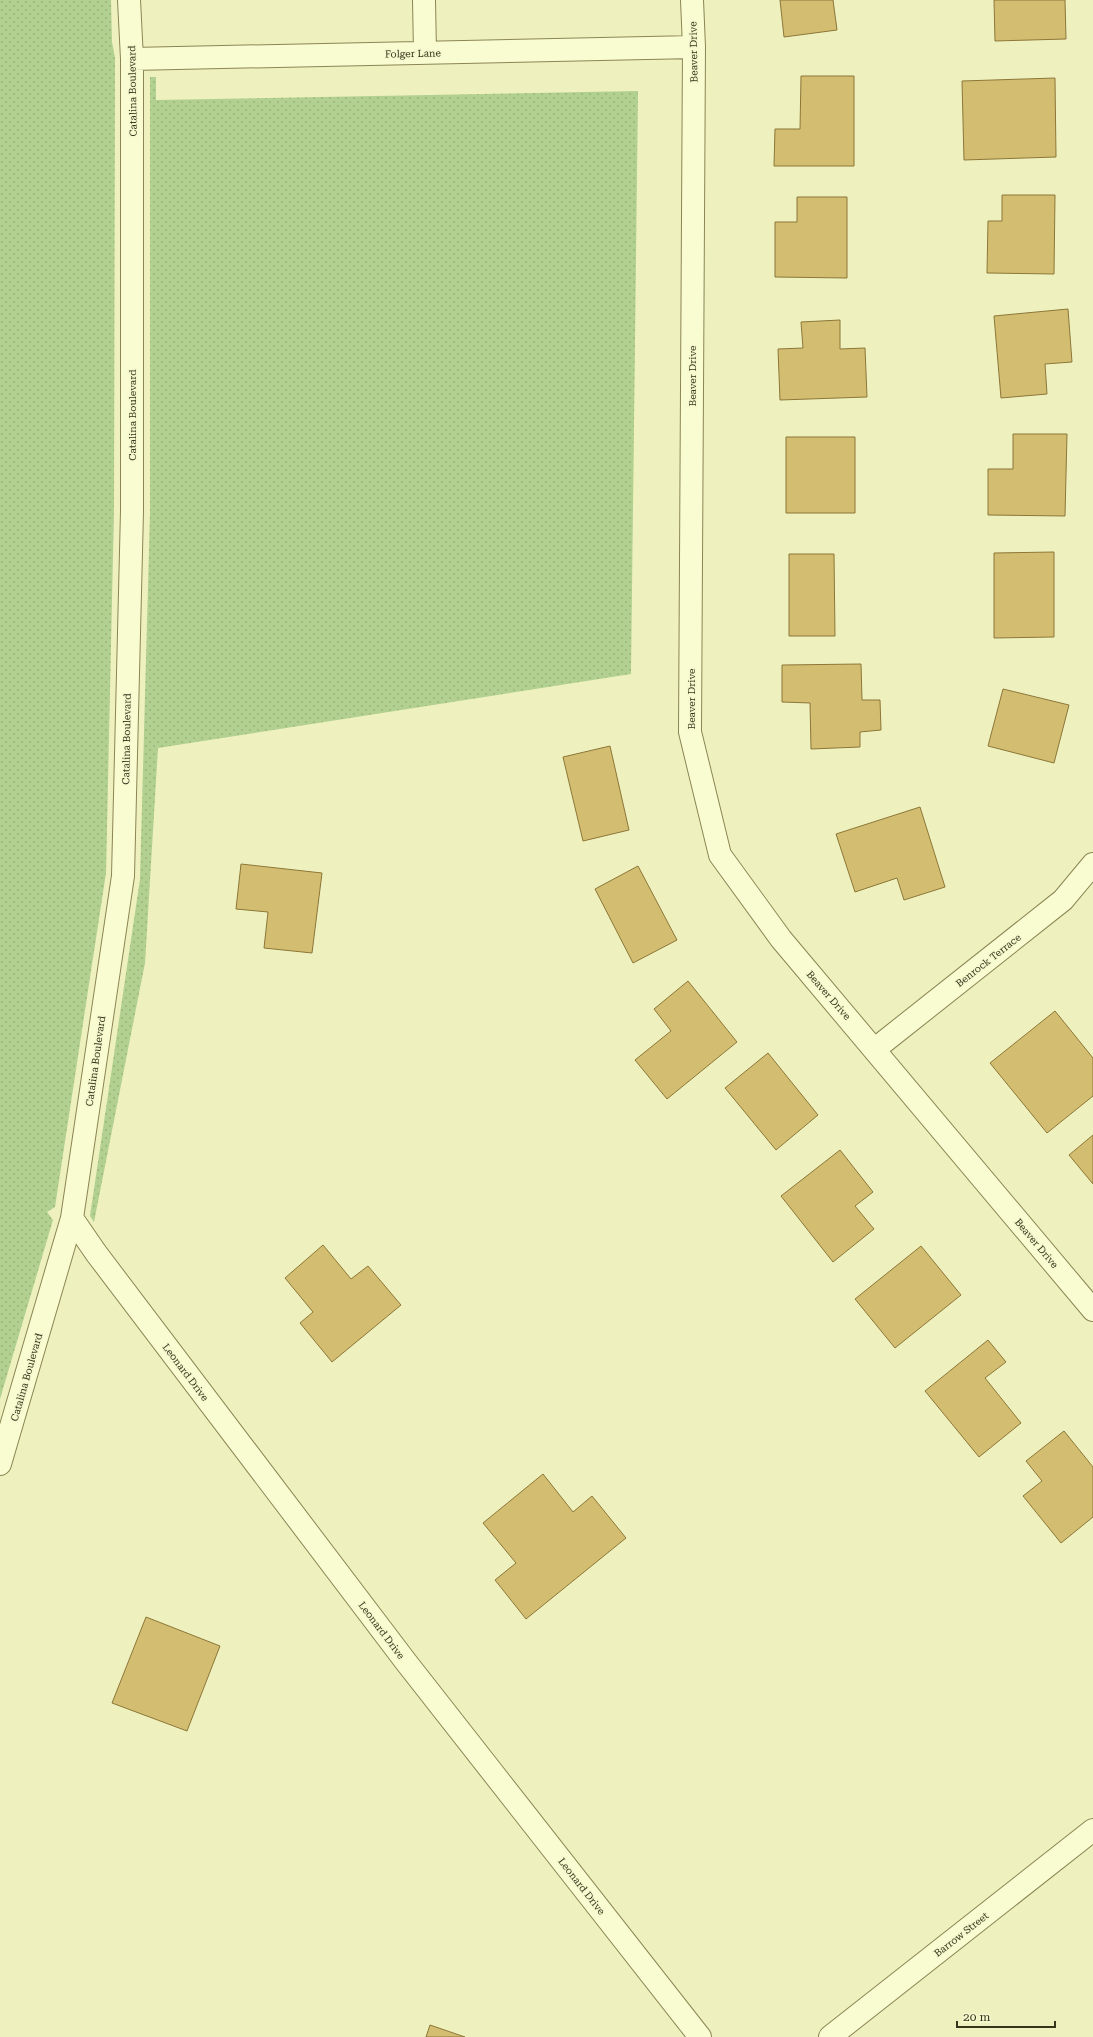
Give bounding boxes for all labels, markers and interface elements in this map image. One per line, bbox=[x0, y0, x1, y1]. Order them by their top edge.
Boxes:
street label: Beaver Drive bbox=[687, 21, 700, 83]
street label: Catalina Boulevard bbox=[126, 45, 139, 137]
street label: Folger Lane bbox=[385, 48, 442, 59]
street label: Beaver Drive bbox=[687, 345, 698, 407]
street label: Catalina Boulevard bbox=[127, 369, 138, 461]
street label: Beaver Drive bbox=[686, 668, 697, 730]
street label: Catalina Boulevard bbox=[120, 693, 133, 785]
street label: Benrock Terrace bbox=[954, 931, 1023, 989]
street label: Beaver Drive bbox=[804, 969, 853, 1022]
street label: Catalina Boulevard bbox=[84, 1015, 107, 1107]
street label: Beaver Drive bbox=[1013, 1216, 1061, 1271]
street label: Catalina Boulevard bbox=[9, 1331, 45, 1423]
street label: Leonard Drive bbox=[160, 1341, 211, 1404]
street label: Leonard Drive bbox=[356, 1599, 407, 1662]
street label: Leonard Drive bbox=[556, 1856, 607, 1917]
street label: Barrow Street bbox=[932, 1910, 991, 1959]
scale bar bbox=[957, 2003, 1055, 2029]
text: 20 m bbox=[963, 2010, 990, 2024]

